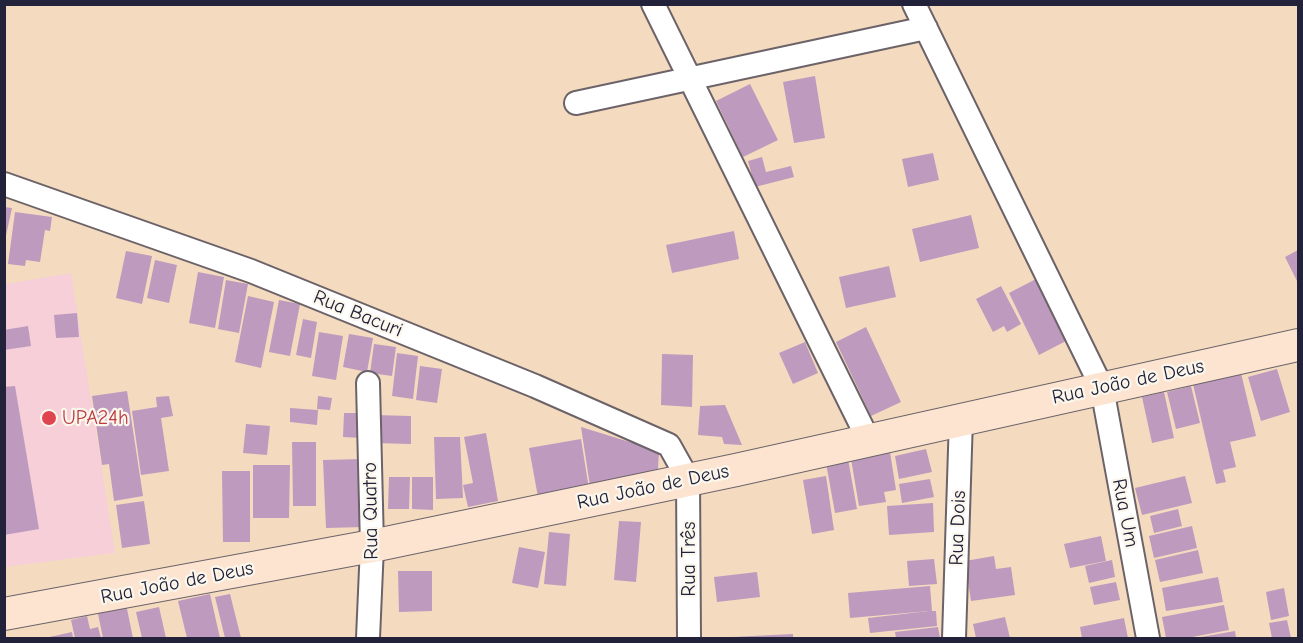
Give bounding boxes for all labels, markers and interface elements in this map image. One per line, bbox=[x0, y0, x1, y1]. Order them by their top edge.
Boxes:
street label: Rua Bacuri bbox=[310, 285, 406, 343]
street label: Rua João de Deus bbox=[1050, 354, 1206, 410]
place label: UPA24h bbox=[62, 406, 129, 430]
marker: UPA24h bbox=[40, 409, 58, 427]
street label: Rua João de Deus bbox=[575, 459, 731, 515]
street label: Rua Quatro bbox=[358, 462, 384, 560]
street label: Rua Um bbox=[1107, 477, 1143, 549]
street label: Rua Dois bbox=[945, 490, 971, 566]
street label: Rua Três bbox=[677, 521, 701, 597]
street label: Rua João de Deus bbox=[99, 556, 255, 610]

